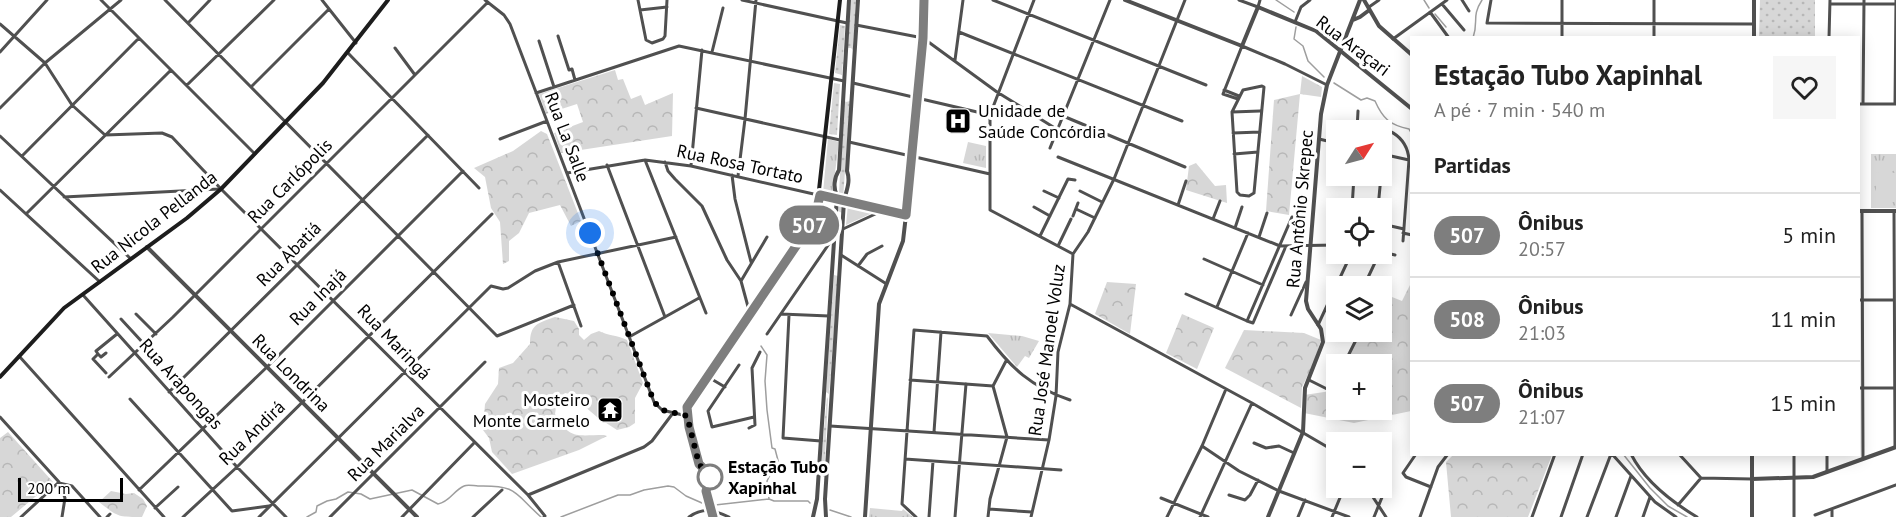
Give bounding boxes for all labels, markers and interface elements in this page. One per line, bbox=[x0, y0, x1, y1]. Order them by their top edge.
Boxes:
street label: Rua Araçari bbox=[1312, 10, 1395, 81]
text: Estação Tubo Xapinhal bbox=[1434, 56, 1702, 93]
button: heart bbox=[1773, 56, 1836, 119]
street label: Rua La Salle bbox=[540, 88, 595, 185]
text: A pé · 7 min · 540 m bbox=[1434, 97, 1605, 123]
place label: Unidade de Saúde Concórdia bbox=[978, 99, 1106, 143]
hospital icon: Unidade de Saúde Concórdia bbox=[943, 106, 973, 136]
north arrow bbox=[1326, 120, 1392, 186]
map controls bbox=[1326, 120, 1392, 498]
street label: Rua Antônio Skrepec bbox=[1281, 129, 1318, 289]
street label: Rua Carlópolis bbox=[242, 133, 337, 228]
street label: Rua Rosa Tortato bbox=[675, 139, 805, 188]
text: Partidas bbox=[1434, 151, 1511, 179]
street label: Rua Nicola Pellanda bbox=[86, 165, 221, 278]
button: locate bbox=[1326, 198, 1392, 264]
line badge: 507 bbox=[774, 206, 844, 244]
text: Ônibus bbox=[1518, 208, 1584, 236]
text: 507 bbox=[791, 212, 827, 239]
street label: Rua Abatiá bbox=[251, 216, 326, 291]
your location bbox=[575, 218, 605, 248]
text: 5 min bbox=[1782, 221, 1836, 249]
text: 507 bbox=[1449, 222, 1485, 249]
text: 20:57 bbox=[1518, 236, 1566, 262]
street label: Rua José Manoel Voluz bbox=[1023, 262, 1070, 437]
street label: Rua Inajá bbox=[284, 263, 351, 330]
button: layers bbox=[1326, 276, 1392, 342]
text: Ônibus bbox=[1518, 292, 1584, 320]
street label: Rua Maringá bbox=[353, 299, 436, 384]
text: 11 min bbox=[1770, 305, 1836, 333]
text: 508 bbox=[1449, 306, 1485, 333]
text: 21:03 bbox=[1518, 320, 1566, 346]
street label: Rua Londrina bbox=[247, 329, 335, 417]
street label: Rua Arapongas bbox=[135, 333, 228, 434]
button: + bbox=[1326, 354, 1392, 420]
text: Ônibus bbox=[1518, 376, 1584, 404]
place label: Mosteiro Monte Carmelo bbox=[473, 388, 590, 432]
text: 15 min bbox=[1770, 389, 1836, 417]
text: 507 bbox=[1449, 390, 1485, 417]
street label: Rua Andirá bbox=[214, 395, 290, 470]
temple icon: Mosteiro Monte Carmelo bbox=[595, 395, 625, 425]
street label: Rua Marialva bbox=[342, 399, 429, 486]
text: 21:07 bbox=[1518, 404, 1566, 430]
button: − bbox=[1326, 432, 1392, 498]
place label: Estação Tubo Xapinhal bbox=[728, 455, 828, 499]
marker: Estação Tubo Xapinhal bbox=[697, 464, 723, 490]
scale bar bbox=[18, 475, 123, 502]
text: 200 m bbox=[27, 478, 70, 498]

